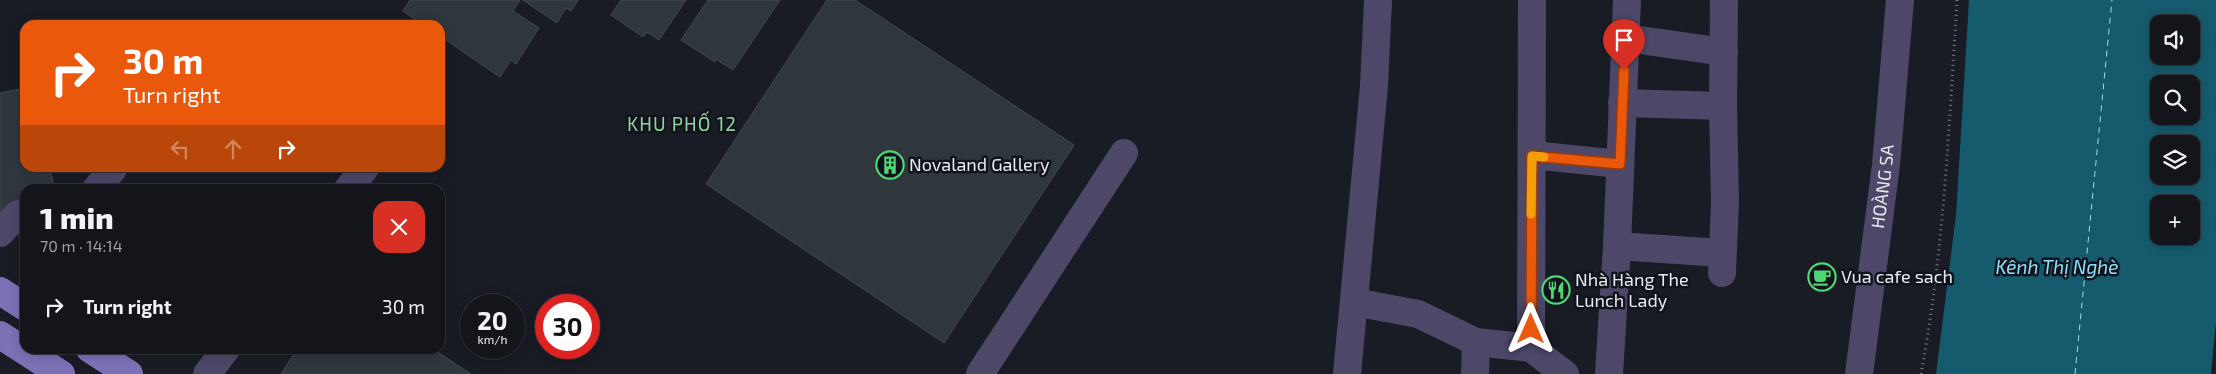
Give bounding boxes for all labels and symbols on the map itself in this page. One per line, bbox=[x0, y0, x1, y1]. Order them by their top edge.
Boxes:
pin bbox=[1603, 19, 1645, 70]
district label: KHU PHỐ 12 bbox=[627, 110, 737, 135]
street label: HOÀNG SA bbox=[1866, 143, 1898, 230]
building icon: Novaland Gallery bbox=[875, 150, 905, 180]
place label: Novaland Gallery bbox=[909, 153, 1050, 175]
water label: Kênh Thị Nghè bbox=[1995, 255, 2119, 278]
cafe icon: Vua cafe sach bbox=[1807, 262, 1837, 292]
place label: Vua cafe sach bbox=[1841, 265, 1953, 287]
place label: Nhà Hàng The Lunch Lady bbox=[1575, 268, 1689, 311]
restaurant icon: Nhà Hàng The Lunch Lady bbox=[1541, 275, 1571, 305]
speed limit sign: 30 bbox=[535, 294, 600, 359]
position arrow bbox=[1504, 302, 1556, 354]

